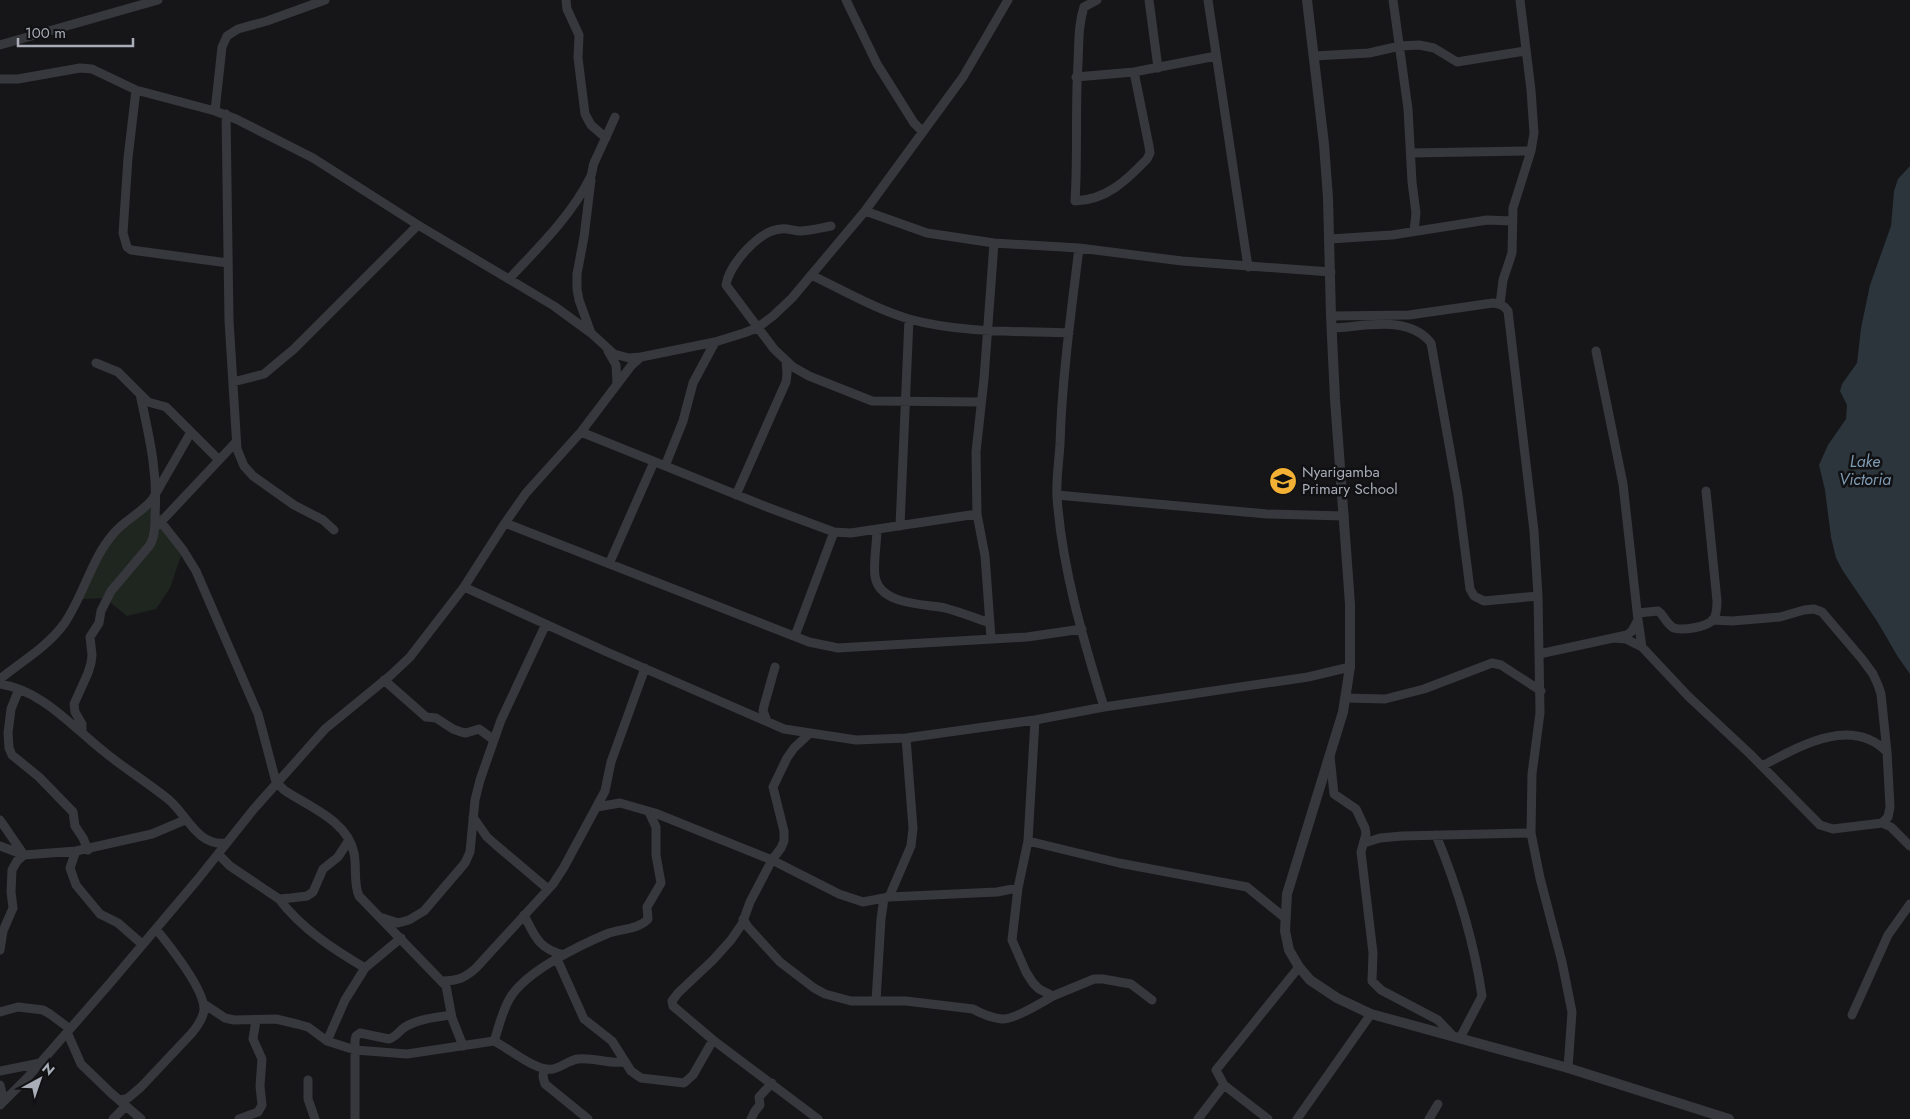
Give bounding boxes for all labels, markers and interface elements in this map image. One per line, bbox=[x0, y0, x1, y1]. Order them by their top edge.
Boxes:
scale bar bbox=[18, 15, 132, 47]
text: 100 m bbox=[25, 22, 66, 44]
water label: Lake Victoria bbox=[1839, 450, 1891, 491]
place label: Nyarigamba Primary School bbox=[1302, 461, 1398, 500]
school or university icon: Nyarigamba Primary School bbox=[1268, 466, 1298, 496]
north arrow bbox=[15, 1054, 65, 1104]
text: N bbox=[38, 1058, 59, 1080]

